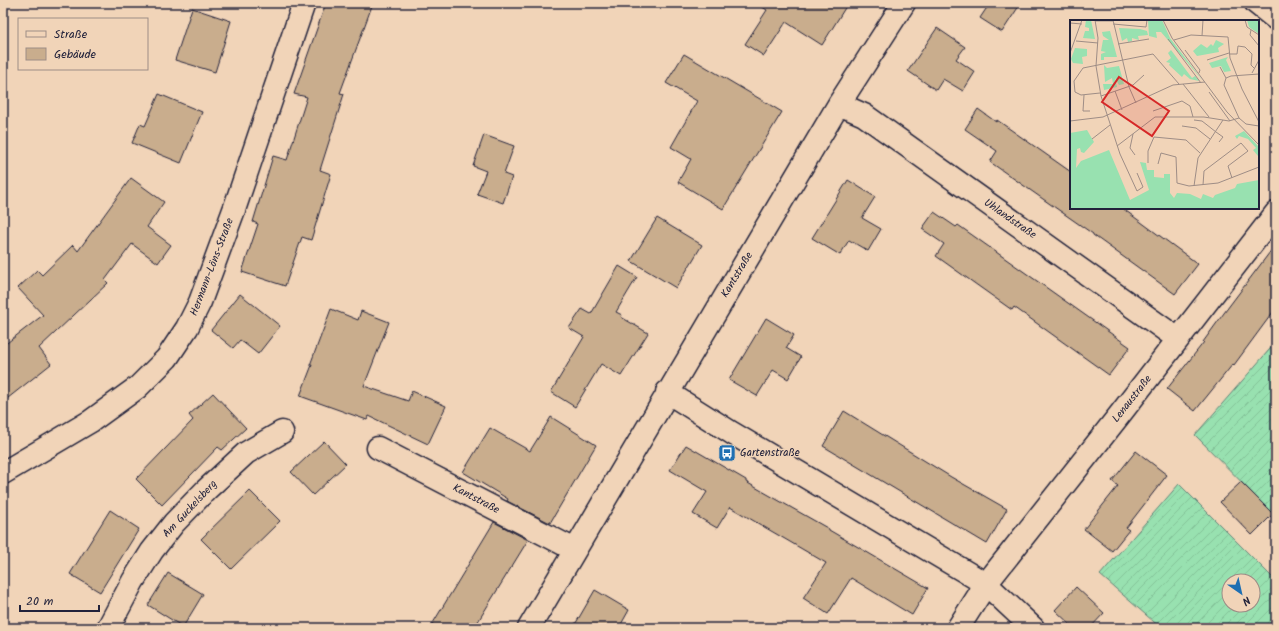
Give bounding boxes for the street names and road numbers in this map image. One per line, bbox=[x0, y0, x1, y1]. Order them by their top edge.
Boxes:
street label: Uhlandstraße bbox=[980, 194, 1040, 244]
street label: Hermann-Löns-Straße bbox=[185, 215, 239, 319]
street label: Kantstraße bbox=[716, 249, 758, 301]
street label: Lenaustraße bbox=[1108, 371, 1156, 427]
street label: Am Guckelsberg bbox=[158, 476, 222, 542]
street label: Kantstraße bbox=[449, 479, 503, 519]

